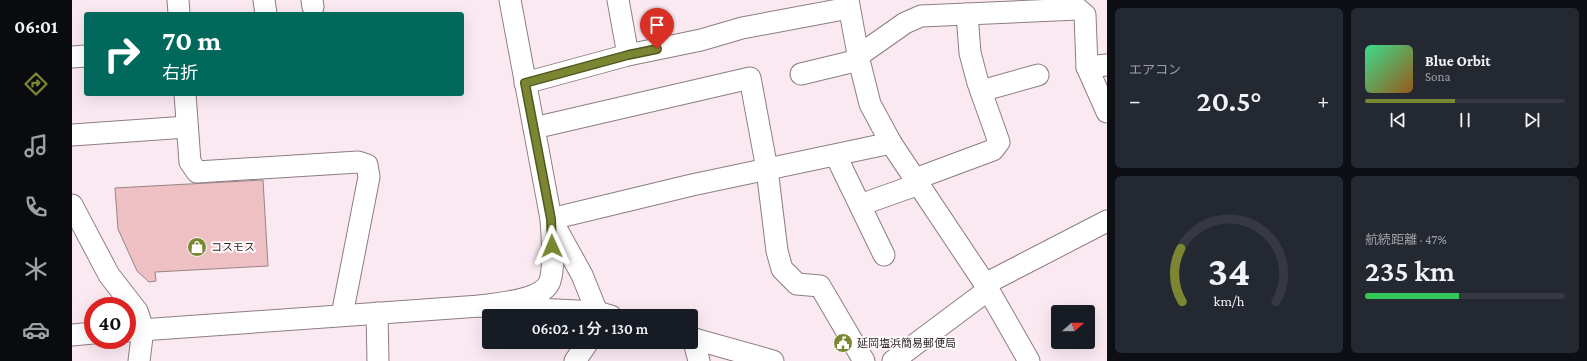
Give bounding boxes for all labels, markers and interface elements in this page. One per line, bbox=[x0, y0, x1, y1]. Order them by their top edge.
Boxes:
pin bbox=[640, 8, 674, 49]
icon: arrive bbox=[646, 14, 668, 36]
text: 06:01 bbox=[14, 17, 58, 37]
text: 70 m bbox=[162, 25, 221, 56]
icon: right bbox=[96, 28, 148, 80]
text: Blue Orbit bbox=[1425, 53, 1491, 69]
text: エアコン bbox=[1129, 62, 1181, 77]
text: 右折 bbox=[162, 63, 198, 83]
text: Sona bbox=[1425, 69, 1451, 84]
icon: directions bbox=[22, 70, 50, 98]
text: 20.5° bbox=[1197, 84, 1261, 117]
text: − bbox=[1129, 88, 1141, 113]
text: + bbox=[1317, 88, 1329, 113]
icon: previous bbox=[1387, 109, 1409, 131]
icon: pause bbox=[1454, 109, 1476, 131]
icon: next bbox=[1521, 109, 1543, 131]
icon: music bbox=[22, 132, 50, 160]
icon: phone bbox=[22, 193, 50, 221]
position arrow bbox=[531, 225, 573, 267]
text: 航続距離 · 47% bbox=[1365, 232, 1447, 247]
shop icon: コスモス bbox=[186, 236, 208, 258]
place label: コスモス bbox=[211, 241, 255, 253]
text: 34 bbox=[1208, 248, 1250, 294]
text: 235 km bbox=[1365, 254, 1455, 287]
icon: climate bbox=[22, 255, 50, 283]
text: km/h bbox=[1214, 293, 1245, 309]
speed limit sign: 40 bbox=[84, 297, 136, 349]
north arrow bbox=[1051, 305, 1095, 349]
map controls bbox=[1051, 305, 1095, 349]
icon: car bbox=[22, 316, 50, 344]
text: 06:02 · 1 分 · 130 m bbox=[532, 321, 648, 337]
public building icon: 延岡塩浜簡易郵便局 bbox=[832, 332, 854, 354]
place label: 延岡塩浜簡易郵便局 bbox=[857, 337, 956, 349]

